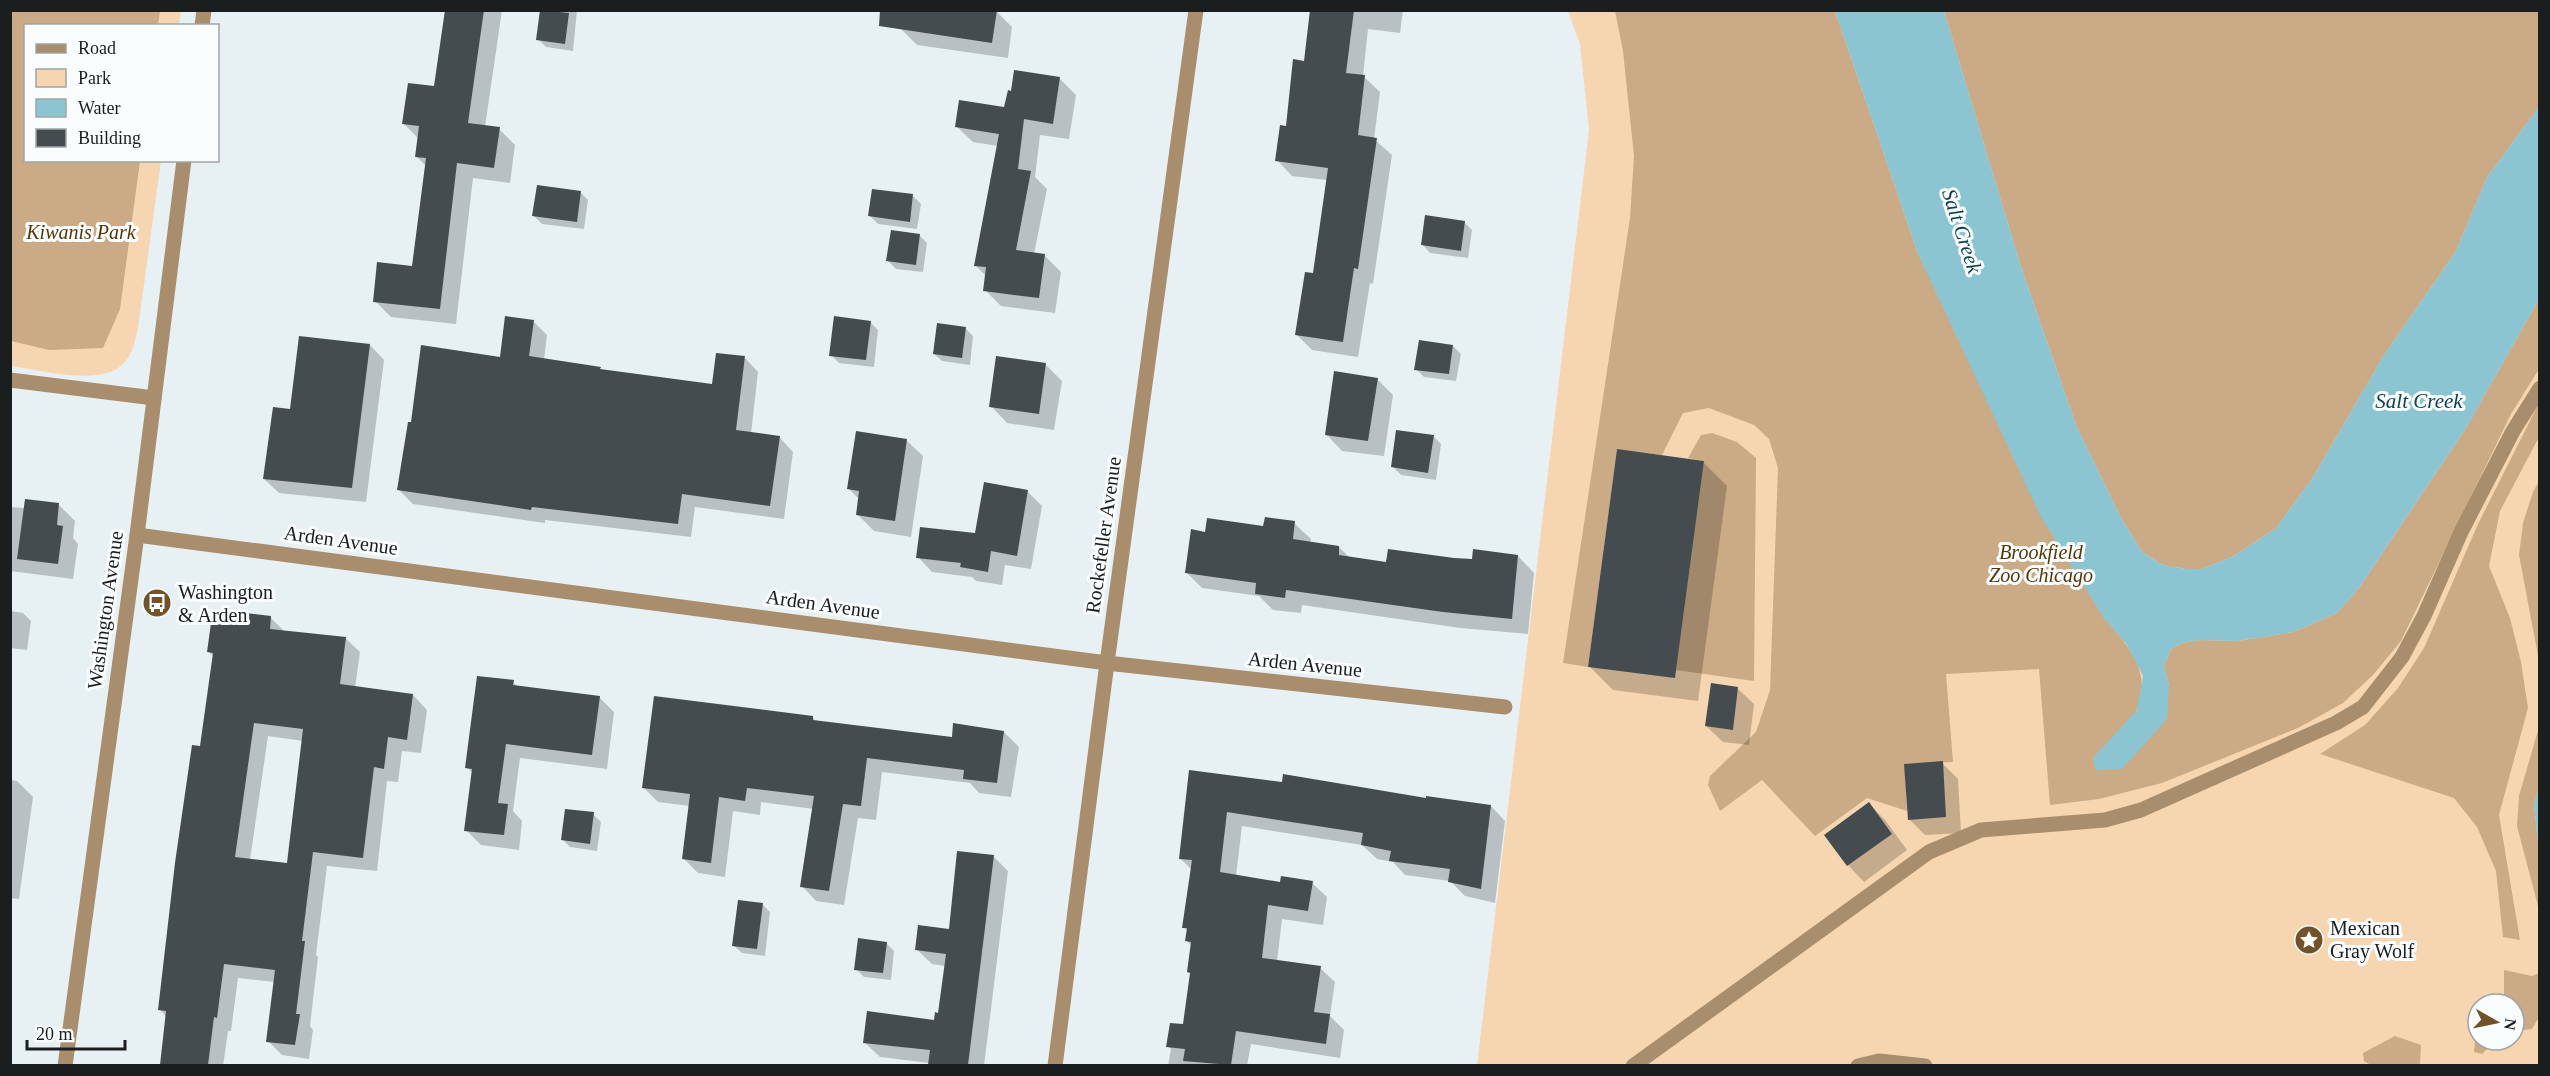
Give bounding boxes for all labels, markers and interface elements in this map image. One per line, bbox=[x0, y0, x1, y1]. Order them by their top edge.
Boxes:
legend bbox=[24, 24, 219, 162]
text: Road bbox=[78, 38, 116, 58]
text: Park bbox=[78, 68, 111, 88]
text: Water bbox=[78, 98, 121, 118]
text: Building bbox=[78, 128, 141, 148]
water label: Salt Creek bbox=[1937, 186, 1987, 277]
park label: Kiwanis Park bbox=[25, 221, 137, 243]
water label: Salt Creek bbox=[2375, 389, 2463, 413]
street label: Rockefeller Avenue bbox=[1081, 455, 1125, 615]
street label: Arden Avenue bbox=[283, 521, 399, 559]
street label: Washington Avenue bbox=[83, 529, 128, 691]
park label: Brookfield Zoo Chicago bbox=[1989, 541, 2093, 587]
place label: Washington & Arden bbox=[178, 581, 273, 626]
street label: Arden Avenue bbox=[765, 585, 881, 623]
bus stop icon: Washington & Arden bbox=[141, 587, 173, 619]
street label: Arden Avenue bbox=[1247, 647, 1363, 681]
place label: Mexican Gray Wolf bbox=[2330, 917, 2414, 963]
place icon: Mexican Gray Wolf bbox=[2293, 924, 2325, 956]
north arrow bbox=[2466, 992, 2526, 1052]
scale bar bbox=[27, 1013, 124, 1051]
text: N bbox=[2501, 1017, 2520, 1032]
text: 20 m bbox=[36, 1024, 73, 1044]

